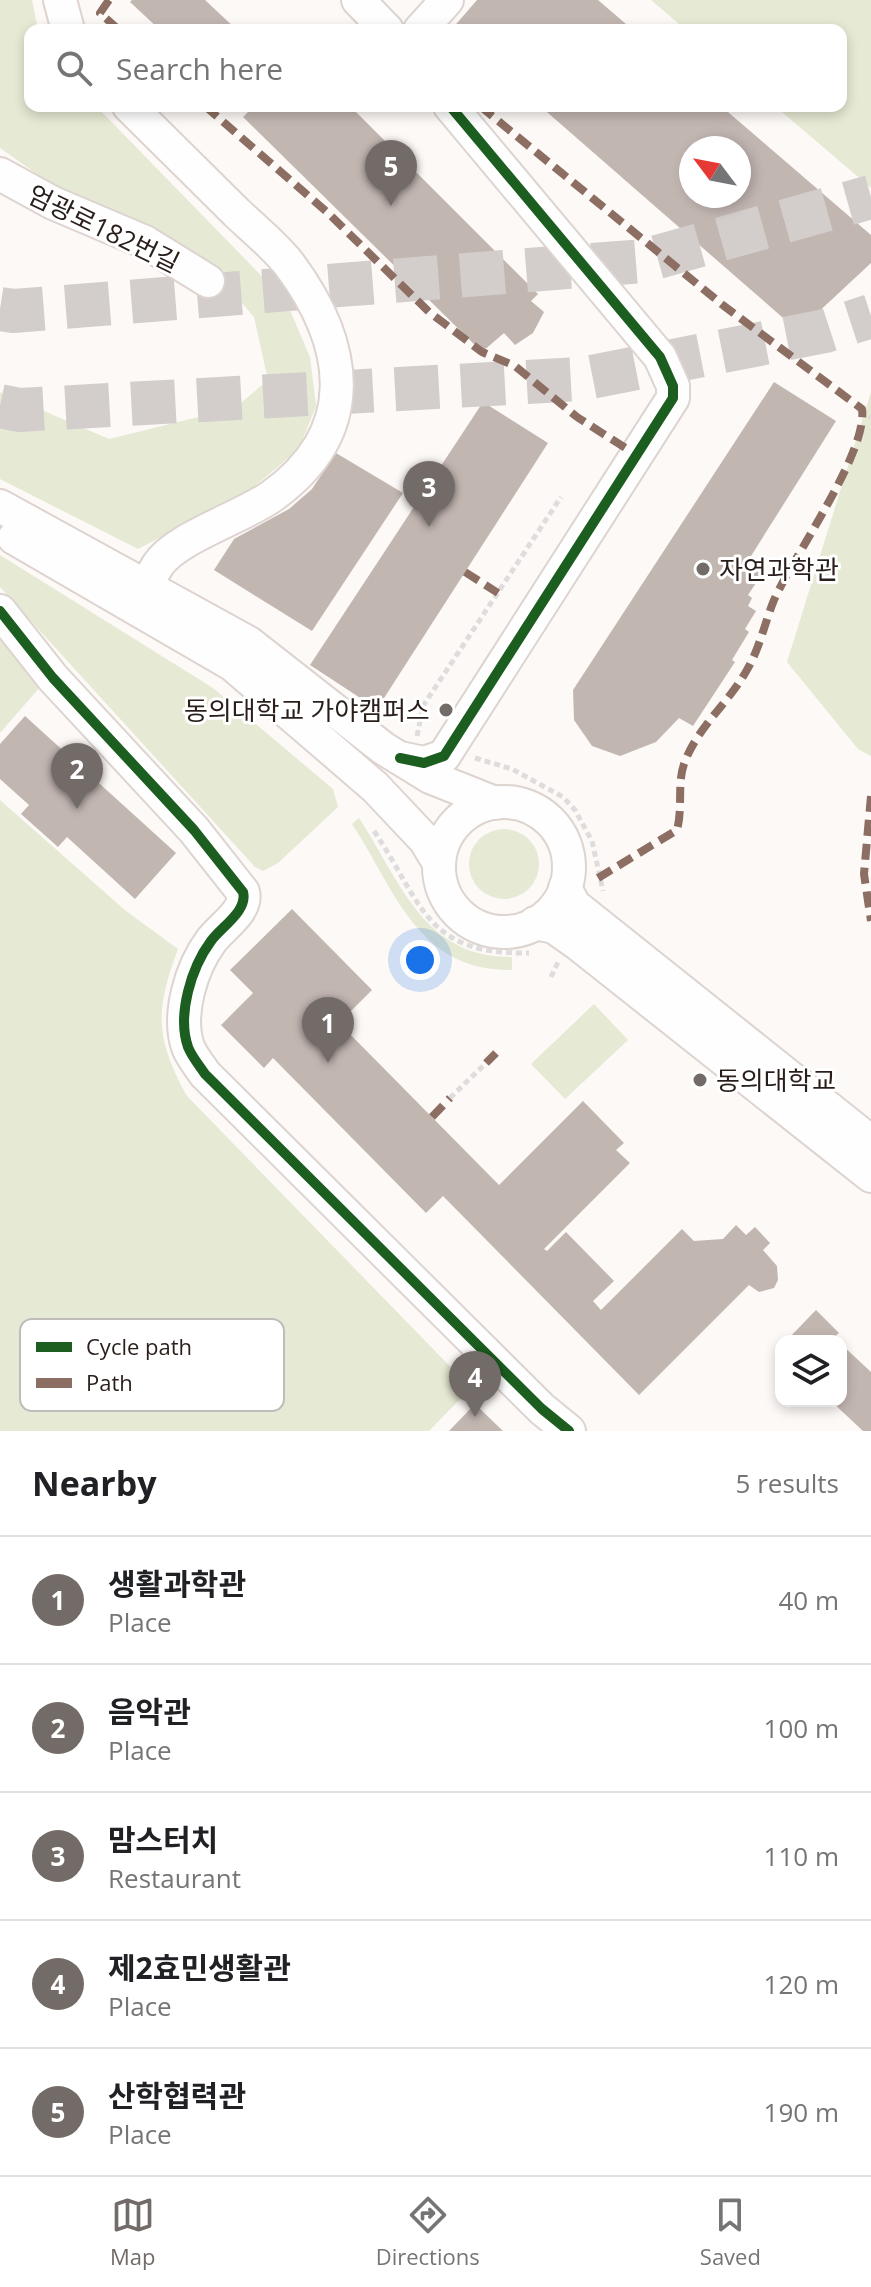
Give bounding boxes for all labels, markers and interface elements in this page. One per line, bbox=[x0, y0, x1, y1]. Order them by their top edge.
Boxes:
search box bbox=[24, 24, 847, 112]
icon: search bbox=[52, 46, 96, 90]
text: Search here bbox=[116, 48, 283, 89]
north arrow bbox=[679, 136, 751, 208]
pin: 5 bbox=[365, 140, 417, 206]
street label: 엄광로182번길 bbox=[22, 176, 186, 280]
pin: 3 bbox=[403, 461, 455, 527]
place label: 자연과학관 bbox=[719, 551, 839, 587]
marker: 자연과학관 bbox=[694, 560, 712, 578]
place label: 동의대학교 가야캠퍼스 bbox=[184, 692, 430, 728]
marker: 동의대학교 가야캠퍼스 bbox=[437, 701, 455, 719]
pin: 2 bbox=[51, 743, 103, 809]
your location bbox=[400, 940, 440, 980]
pin: 1 bbox=[302, 997, 354, 1063]
place label: 동의대학교 bbox=[716, 1062, 836, 1098]
marker: 동의대학교 bbox=[691, 1071, 709, 1089]
legend bbox=[20, 1319, 284, 1411]
text: Cycle path bbox=[86, 1331, 192, 1361]
map controls bbox=[775, 1335, 847, 1407]
button: layers bbox=[775, 1335, 847, 1407]
pin: 4 bbox=[449, 1351, 501, 1417]
text: Path bbox=[86, 1367, 133, 1397]
text: Nearby bbox=[32, 1460, 157, 1506]
text: 5 results bbox=[736, 1465, 839, 1501]
text: 생활과학관 bbox=[108, 1563, 246, 1604]
text: 1 bbox=[51, 1582, 65, 1618]
text: 40 m bbox=[778, 1582, 839, 1618]
text: Place bbox=[108, 1604, 172, 1640]
text: 음악관 bbox=[108, 1691, 191, 1732]
text: 2 bbox=[51, 1710, 65, 1746]
text: 100 m bbox=[764, 1710, 839, 1746]
text: Place bbox=[108, 1732, 172, 1768]
text: 맘스터치 bbox=[108, 1819, 218, 1860]
text: 3 bbox=[51, 1838, 65, 1874]
text: 110 m bbox=[764, 1838, 839, 1874]
text: Restaurant bbox=[108, 1860, 241, 1896]
text: 제2효민생활관 bbox=[108, 1947, 291, 1988]
text: 4 bbox=[51, 1966, 65, 2002]
text: 120 m bbox=[764, 1966, 839, 2002]
text: Place bbox=[108, 1988, 172, 2024]
text: 산학협력관 bbox=[108, 2075, 246, 2116]
text: 5 bbox=[51, 2094, 65, 2130]
text: 190 m bbox=[764, 2094, 839, 2130]
text: Place bbox=[108, 2116, 172, 2152]
tab: Map bbox=[110, 2193, 156, 2271]
tab: Directions bbox=[376, 2193, 480, 2271]
tab: Saved bbox=[700, 2193, 761, 2271]

